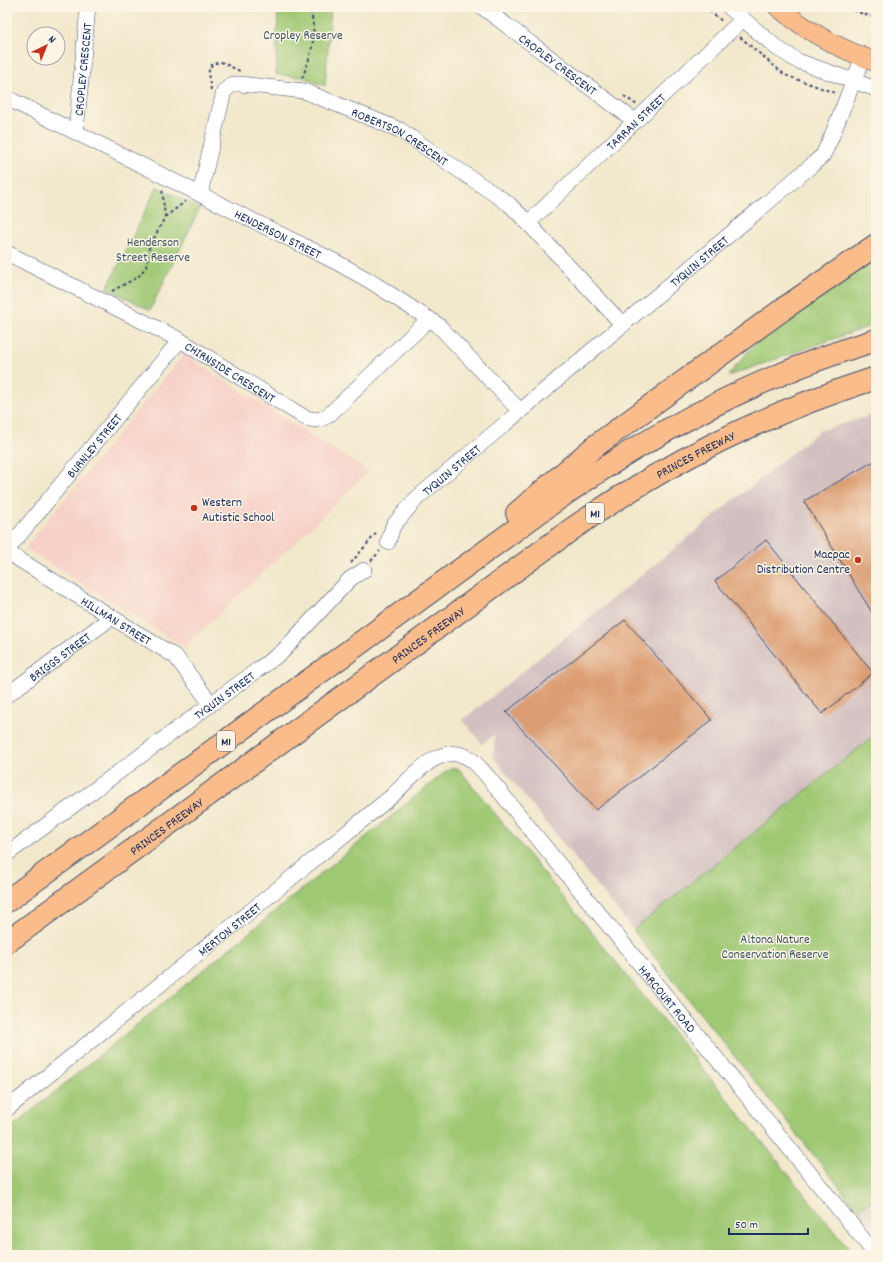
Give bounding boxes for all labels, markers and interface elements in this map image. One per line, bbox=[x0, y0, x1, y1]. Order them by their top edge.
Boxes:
street label: CROPLEY CRESCENT bbox=[71, 22, 98, 117]
north arrow bbox=[26, 26, 66, 66]
park label: Cropley Reserve bbox=[263, 27, 343, 46]
street label: CROPLEY CRESCENT bbox=[514, 30, 600, 101]
text: N bbox=[44, 32, 59, 48]
street label: TARRAN STREET bbox=[603, 90, 671, 156]
street label: ROBERTSON CRESCENT bbox=[348, 104, 451, 172]
street label: HENDERSON STREET bbox=[230, 206, 324, 265]
street label: TYQUIN STREET bbox=[667, 232, 734, 293]
park label: Henderson Street Reserve bbox=[116, 234, 190, 268]
street label: CHIRNSIDE CRESCENT bbox=[180, 338, 278, 409]
street label: BURNLEY STREET bbox=[63, 410, 128, 483]
street label: PRINCES FREEWAY bbox=[653, 427, 740, 485]
street label: TYQUIN STREET bbox=[419, 441, 486, 502]
place label: Western Autistic School bbox=[202, 494, 274, 528]
marker: Western Autistic School bbox=[189, 503, 199, 513]
road number: M1 bbox=[586, 503, 604, 523]
place label: Macpac Distribution Centre bbox=[757, 546, 850, 580]
marker: Macpac Distribution Centre bbox=[853, 555, 863, 565]
street label: HILLMAN STREET bbox=[76, 593, 154, 651]
street label: PRINCES FREEWAY bbox=[388, 602, 471, 670]
street label: BRIGGS STREET bbox=[26, 629, 96, 688]
street label: TYQUIN STREET bbox=[191, 668, 260, 726]
road number: M1 bbox=[217, 731, 235, 751]
street label: PRINCES FREEWAY bbox=[127, 794, 209, 861]
street label: MERTON STREET bbox=[195, 899, 266, 962]
park label: Altona Nature Conservation Reserve bbox=[722, 931, 829, 965]
street label: HARCOURT ROAD bbox=[632, 962, 699, 1038]
scale bar bbox=[729, 1210, 808, 1236]
text: 50 m bbox=[735, 1217, 758, 1234]

